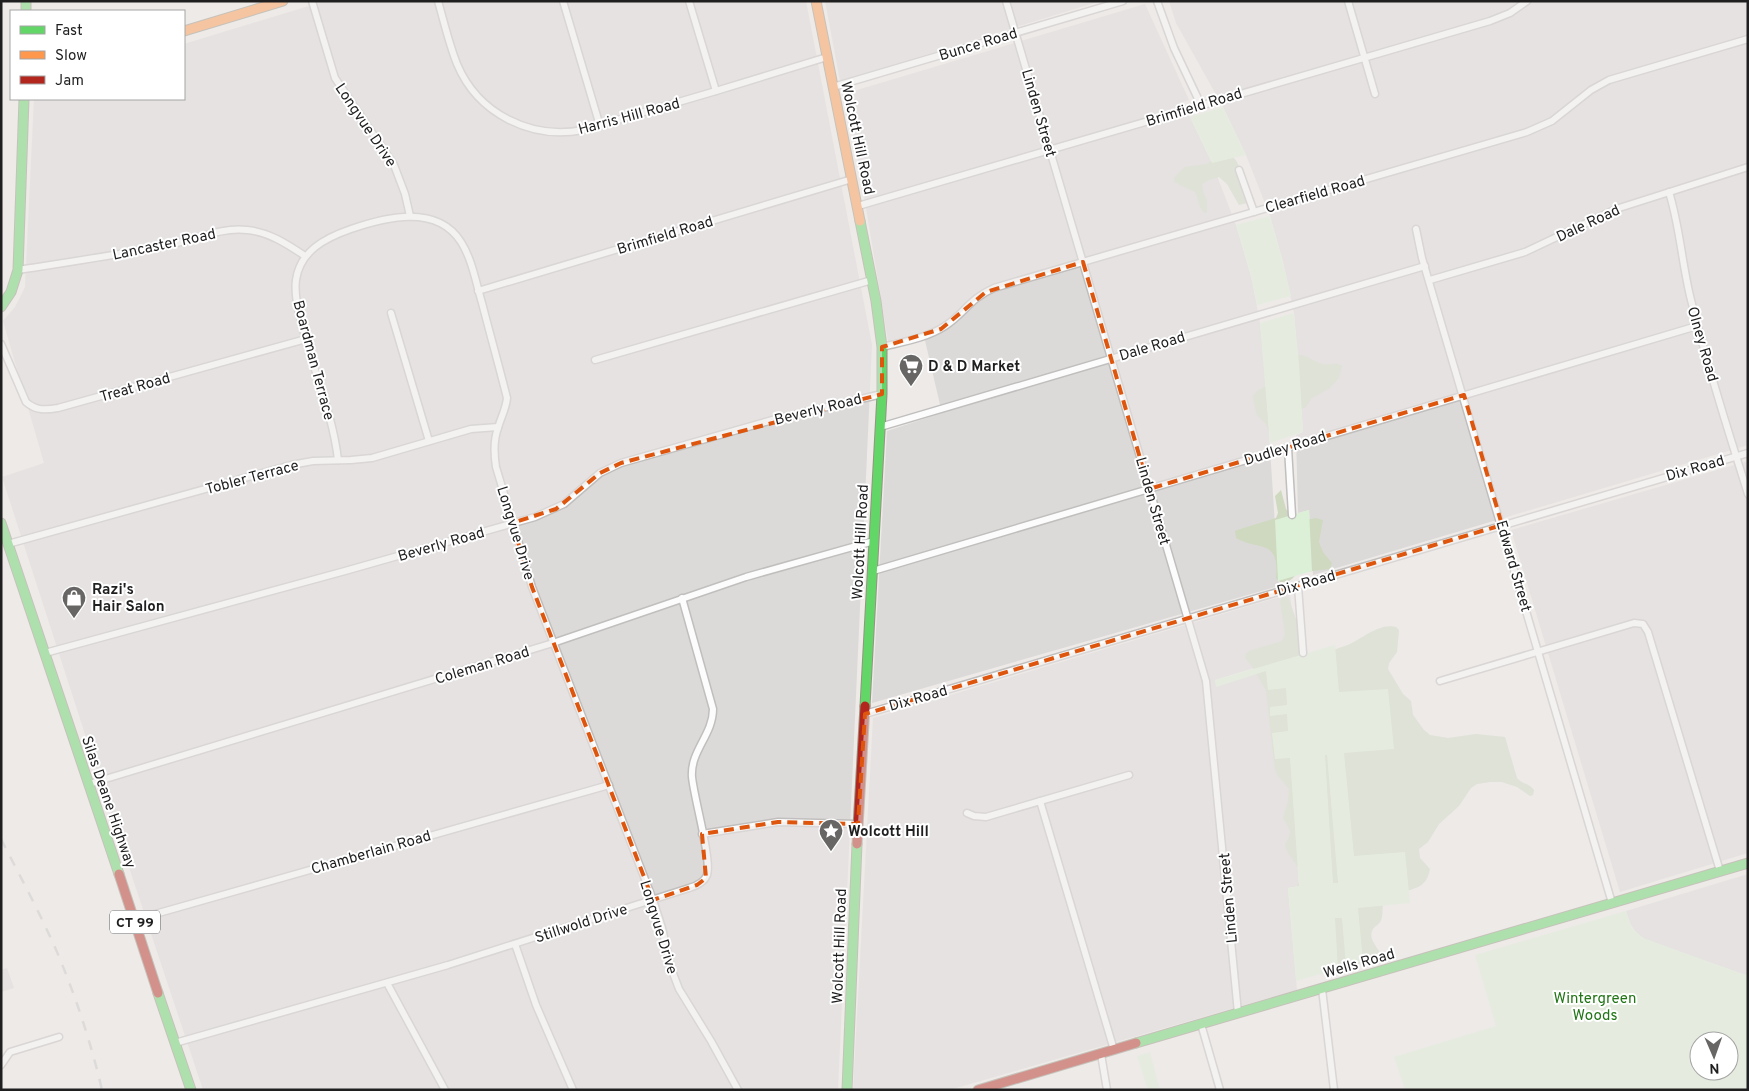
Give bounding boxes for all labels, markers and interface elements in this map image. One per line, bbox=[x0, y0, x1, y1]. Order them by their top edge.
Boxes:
legend bbox=[10, 10, 185, 100]
text: Fast bbox=[55, 22, 83, 41]
street label: Bunce Road bbox=[937, 25, 1020, 66]
text: Slow bbox=[55, 47, 87, 66]
street label: Linden Street bbox=[1016, 67, 1059, 160]
text: Jam bbox=[55, 72, 84, 91]
street label: Longvue Drive bbox=[330, 80, 400, 171]
street label: Wolcott Hill Road bbox=[835, 80, 878, 197]
street label: Brimfield Road bbox=[1144, 85, 1245, 132]
street label: Harris Hill Road bbox=[576, 95, 682, 140]
street label: Clearfield Road bbox=[1263, 172, 1368, 219]
street label: Dale Road bbox=[1554, 201, 1624, 247]
street label: Brimfield Road bbox=[615, 213, 716, 260]
street label: Lancaster Road bbox=[111, 225, 218, 266]
street label: Boardman Terrace bbox=[287, 298, 338, 422]
street label: Olney Road bbox=[1682, 305, 1721, 384]
street label: Dale Road bbox=[1117, 328, 1188, 366]
supermarket icon: D & D Market bbox=[898, 353, 924, 387]
place label: D & D Market bbox=[928, 358, 1020, 377]
street label: Treat Road bbox=[98, 369, 173, 408]
street label: Beverly Road bbox=[773, 390, 864, 430]
street label: Dudley Road bbox=[1242, 428, 1329, 471]
street label: Dix Road bbox=[1664, 452, 1727, 487]
street label: Linden Street bbox=[1130, 455, 1173, 548]
street label: Tobler Terrace bbox=[204, 457, 301, 500]
street label: Longvue Drive bbox=[491, 484, 538, 583]
street label: Wolcott Hill Road bbox=[849, 484, 874, 600]
street label: Edward Street bbox=[1490, 518, 1535, 614]
street label: Beverly Road bbox=[396, 524, 487, 567]
street label: Dix Road bbox=[1275, 567, 1338, 602]
place label: Razi's Hair Salon bbox=[92, 581, 165, 617]
shop icon: Razi's Hair Salon bbox=[61, 585, 87, 619]
street label: Coleman Road bbox=[433, 643, 532, 690]
street label: Dix Road bbox=[887, 682, 950, 717]
street label: Silas Deane Highway bbox=[76, 734, 139, 871]
place icon: Wolcott Hill bbox=[818, 818, 844, 852]
place label: Wolcott Hill bbox=[848, 823, 929, 842]
street label: Chamberlain Road bbox=[309, 827, 434, 880]
street label: Linden Street bbox=[1216, 852, 1243, 944]
street label: Longvue Drive bbox=[634, 878, 681, 977]
street label: Wolcott Hill Road bbox=[829, 888, 852, 1004]
street label: Stillwold Drive bbox=[533, 901, 630, 948]
road number: CT 99 bbox=[110, 910, 160, 934]
street label: Wells Road bbox=[1321, 945, 1397, 984]
park label: Wintergreen Woods bbox=[1554, 990, 1636, 1026]
north arrow bbox=[1689, 1031, 1739, 1081]
text: N bbox=[1709, 1059, 1720, 1076]

